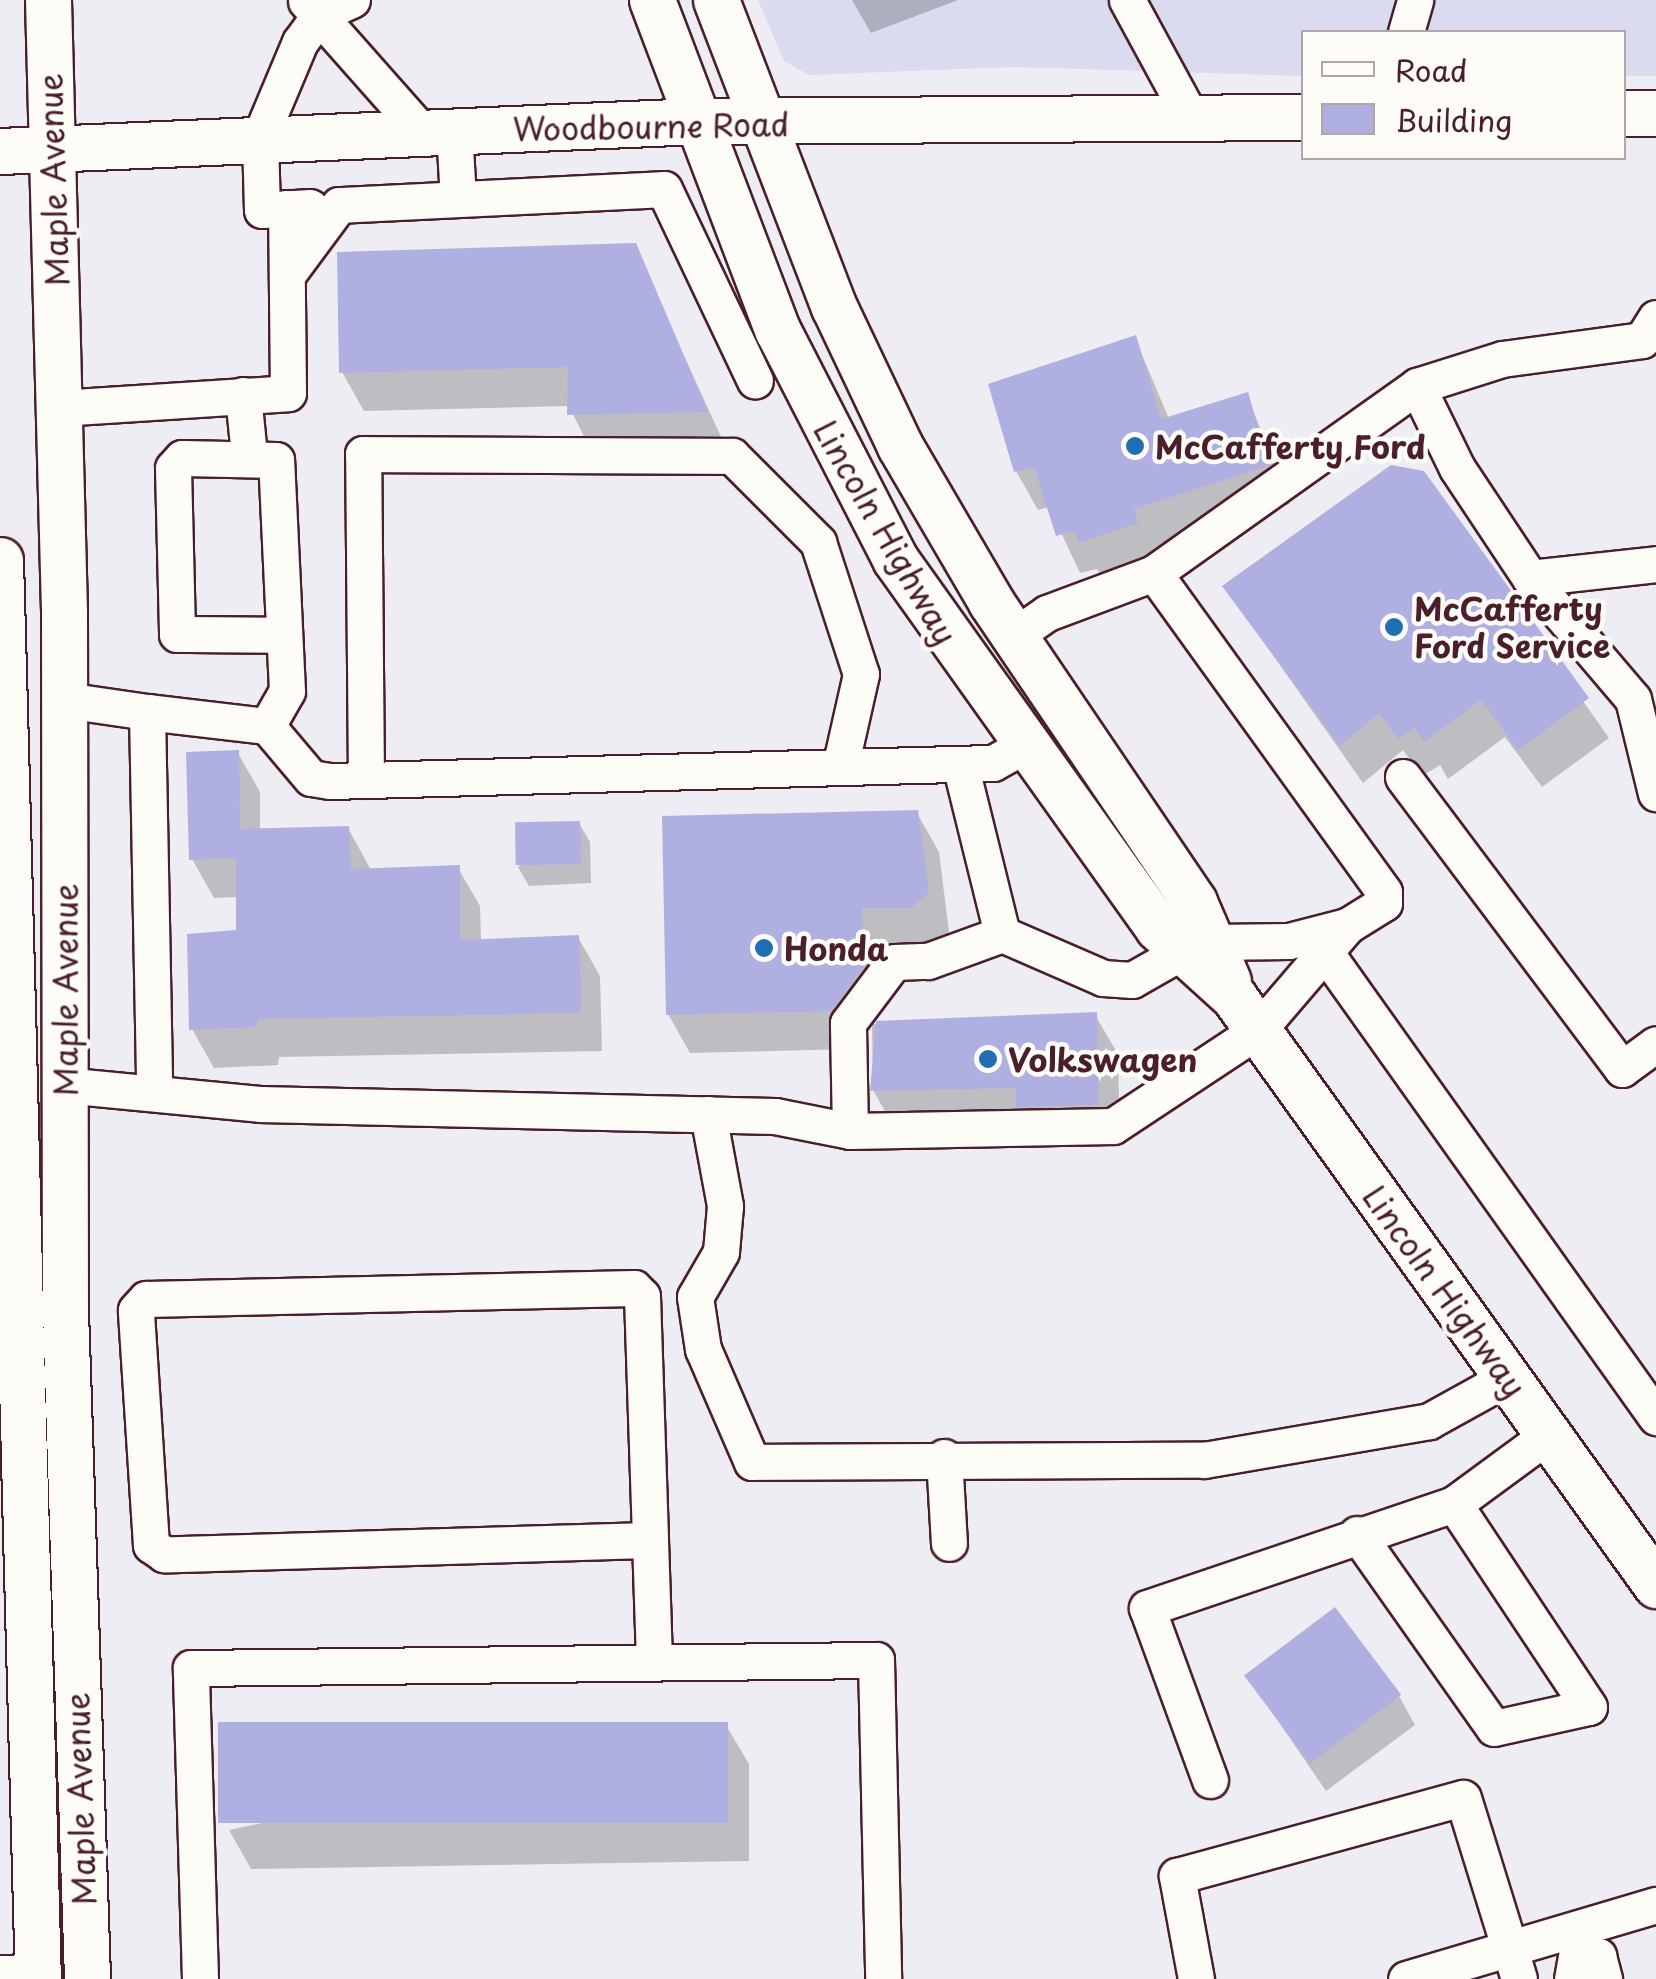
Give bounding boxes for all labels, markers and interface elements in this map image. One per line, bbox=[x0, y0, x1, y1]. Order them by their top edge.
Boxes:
legend bbox=[1301, 30, 1626, 160]
text: Road bbox=[1395, 47, 1468, 92]
street label: Maple Avenue bbox=[30, 72, 76, 288]
text: Building bbox=[1395, 97, 1512, 142]
street label: Woodbourne Road bbox=[511, 104, 791, 148]
street label: Lincoln Highway bbox=[807, 414, 965, 650]
place label: McCafferty Ford bbox=[1155, 427, 1427, 465]
marker: McCafferty Ford bbox=[1124, 435, 1146, 457]
place label: McCafferty Ford Service bbox=[1414, 590, 1612, 665]
marker: McCafferty Ford Service bbox=[1383, 616, 1405, 638]
street label: Maple Avenue bbox=[46, 883, 84, 1097]
place label: Honda bbox=[784, 929, 889, 967]
marker: Honda bbox=[753, 937, 775, 959]
place label: Volkswagen bbox=[1008, 1040, 1197, 1078]
marker: Volkswagen bbox=[977, 1048, 999, 1070]
street label: Lincoln Highway bbox=[1356, 1178, 1534, 1404]
street label: Maple Avenue bbox=[57, 1691, 103, 1907]

